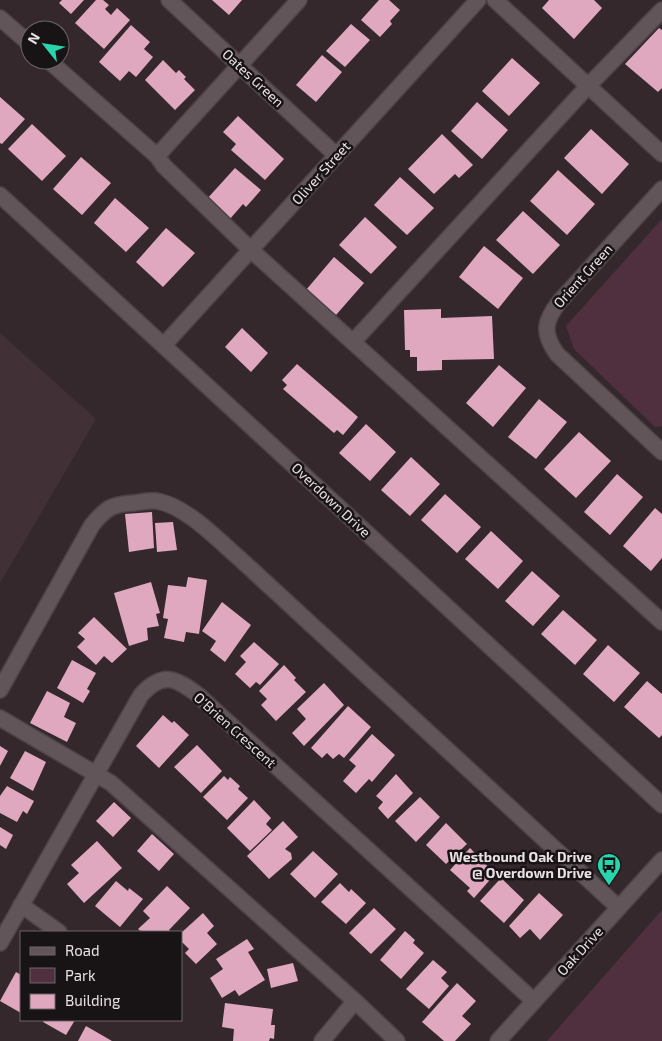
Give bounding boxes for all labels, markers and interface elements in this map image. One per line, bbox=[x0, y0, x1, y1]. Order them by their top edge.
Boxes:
north arrow bbox=[20, 20, 70, 70]
text: N bbox=[23, 30, 43, 47]
street label: Oates Green bbox=[219, 45, 287, 110]
street label: Oliver Street bbox=[288, 138, 353, 208]
street label: Orient Green bbox=[550, 240, 616, 311]
street label: Overdown Drive bbox=[288, 459, 374, 541]
street label: O'Brien Crescent bbox=[191, 688, 280, 771]
place label: Westbound Oak Drive @ Overdown Drive bbox=[449, 848, 592, 881]
bus stop icon: Westbound Oak Drive @ Overdown Drive bbox=[596, 852, 622, 886]
street label: Oak Drive bbox=[553, 923, 606, 979]
legend bbox=[20, 931, 182, 1021]
text: Road bbox=[65, 941, 100, 959]
text: Park bbox=[65, 966, 96, 984]
text: Building bbox=[65, 991, 121, 1009]

